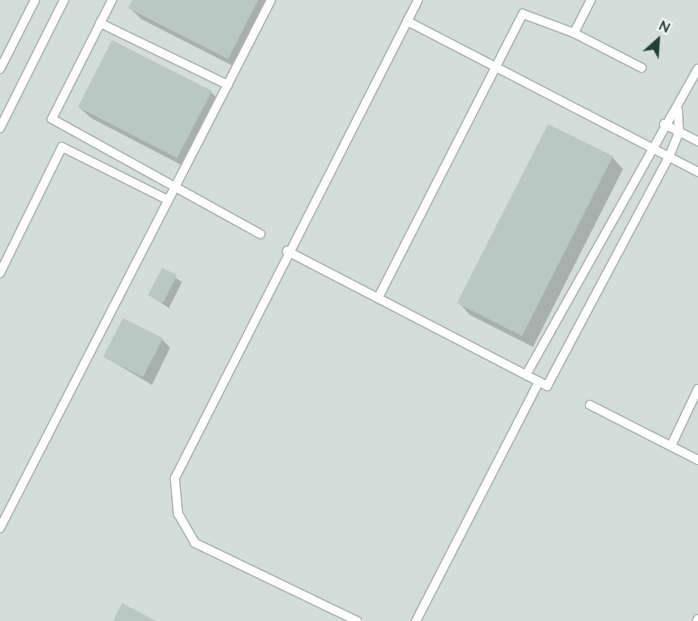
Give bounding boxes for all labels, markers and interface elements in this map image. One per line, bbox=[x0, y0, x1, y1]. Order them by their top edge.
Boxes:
north arrow bbox=[633, 15, 683, 65]
text: N bbox=[656, 16, 673, 37]

